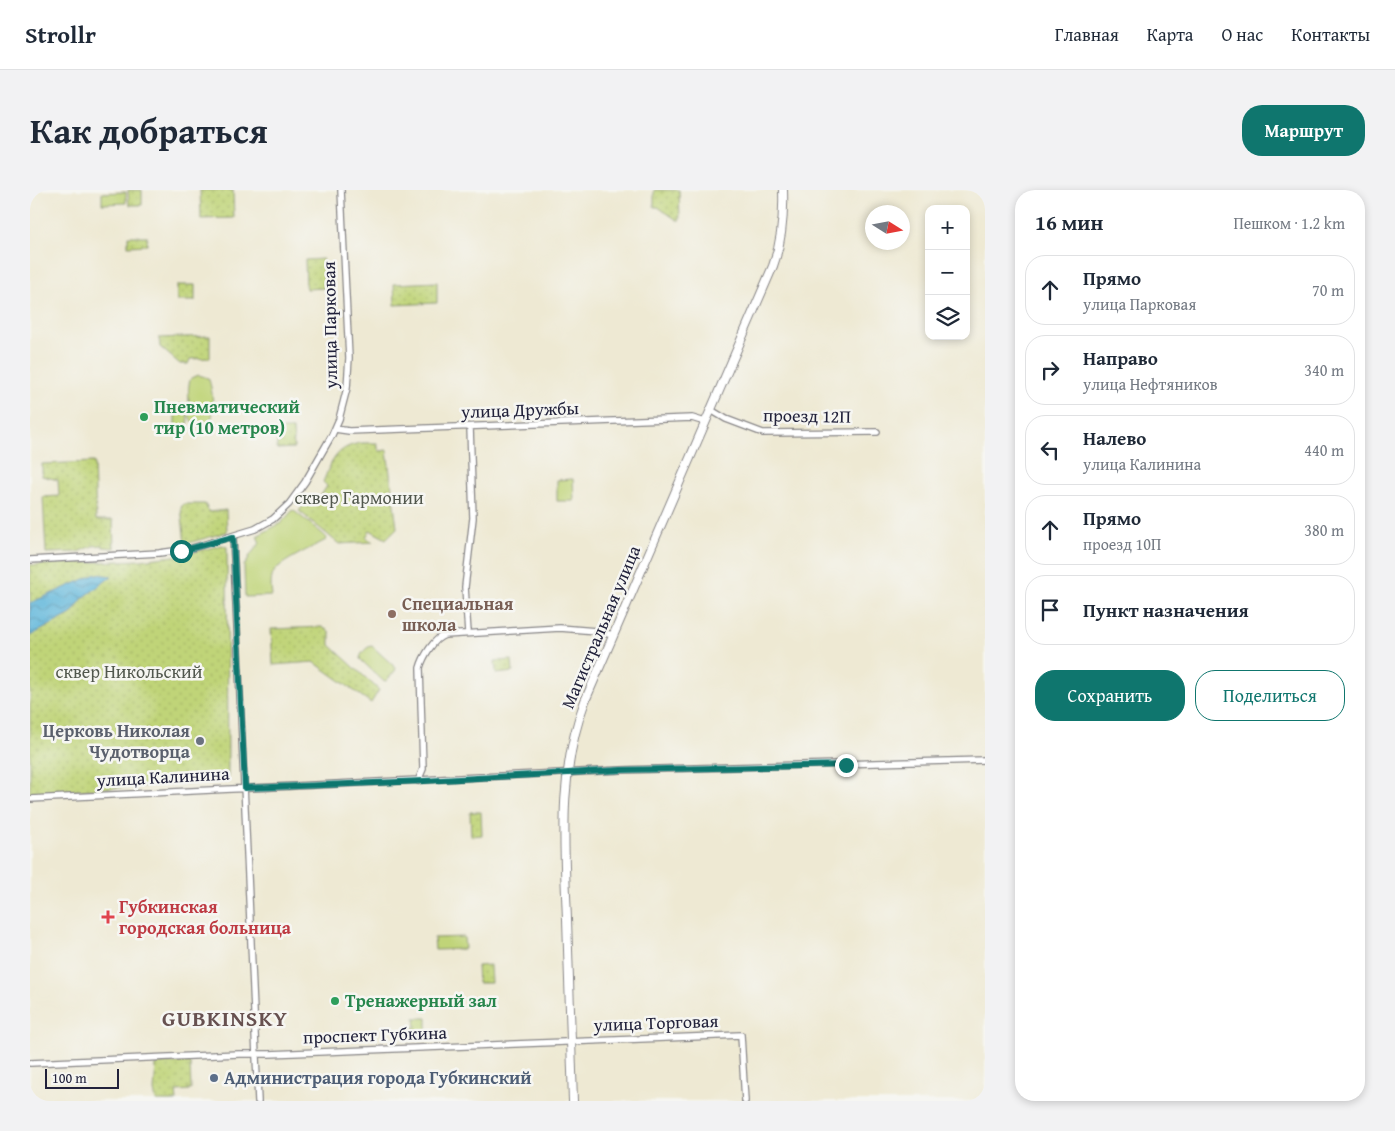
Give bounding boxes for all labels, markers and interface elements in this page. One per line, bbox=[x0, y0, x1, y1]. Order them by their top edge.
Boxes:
text: Strollr bbox=[25, 17, 96, 52]
text: Главная bbox=[1055, 21, 1119, 48]
text: Карта bbox=[1147, 21, 1193, 48]
text: О нас bbox=[1221, 21, 1263, 48]
text: Контакты bbox=[1291, 21, 1370, 48]
text: Как добраться bbox=[30, 105, 268, 156]
button: Маршрут bbox=[1242, 105, 1365, 156]
north arrow bbox=[865, 205, 910, 250]
map controls bbox=[925, 205, 970, 340]
button: + bbox=[925, 205, 970, 250]
text: 16 мин bbox=[1035, 207, 1103, 238]
text: Пешком · 1.2 km bbox=[1233, 211, 1345, 235]
button: − bbox=[925, 250, 970, 295]
street label: улица Парковая bbox=[315, 261, 344, 390]
text: Прямо bbox=[1083, 264, 1141, 292]
icon: ahead bbox=[1036, 276, 1064, 304]
text: 70 m bbox=[1312, 278, 1344, 302]
text: улица Парковая bbox=[1083, 292, 1196, 316]
button: layers bbox=[925, 295, 970, 340]
text: Направо bbox=[1083, 344, 1158, 372]
icon: right bbox=[1036, 356, 1064, 384]
text: 340 m bbox=[1304, 358, 1344, 382]
text: улица Нефтяников bbox=[1083, 372, 1218, 396]
place label: Пневматический тир (10 метров) bbox=[154, 393, 300, 441]
street label: улица Дружбы bbox=[460, 394, 580, 425]
street label: проезд 12П bbox=[763, 401, 852, 430]
marker: Пневматический тир (10 метров) bbox=[138, 411, 150, 423]
text: Налево bbox=[1083, 424, 1146, 452]
icon: left bbox=[1036, 436, 1064, 464]
text: 440 m bbox=[1304, 438, 1344, 462]
text: улица Калинина bbox=[1083, 452, 1201, 476]
park label: сквер Гармонии bbox=[294, 484, 424, 511]
text: Прямо bbox=[1083, 504, 1141, 532]
icon: ahead bbox=[1036, 516, 1064, 544]
text: 380 m bbox=[1304, 518, 1344, 542]
text: проезд 10П bbox=[1083, 532, 1161, 556]
route start bbox=[170, 540, 193, 563]
street label: Магистральная улица bbox=[554, 541, 647, 713]
place label: Специальная школа bbox=[402, 590, 514, 638]
icon: arrive bbox=[1036, 596, 1064, 624]
text: Пункт назначения bbox=[1083, 596, 1249, 624]
marker: Специальная школа bbox=[386, 608, 398, 620]
park label: сквер Никольский bbox=[56, 658, 203, 685]
button: Сохранить bbox=[1035, 670, 1185, 721]
button: Поделиться bbox=[1195, 670, 1345, 721]
place label: Церковь Николая Чудотворца bbox=[43, 717, 191, 765]
marker: Церковь Николая Чудотворца bbox=[194, 735, 206, 747]
route end bbox=[835, 754, 858, 777]
street label: улица Калинина bbox=[95, 760, 230, 794]
place label: Губкинская городская больница bbox=[119, 893, 292, 941]
marker: Губкинская городская больница bbox=[101, 910, 115, 924]
place label: Тренажерный зал bbox=[345, 987, 497, 1014]
marker: Тренажерный зал bbox=[329, 995, 341, 1007]
district label: GUBKINSKY bbox=[162, 1002, 288, 1034]
street label: улица Торговая bbox=[592, 1007, 719, 1038]
street label: проспект Губкина bbox=[303, 1018, 448, 1051]
place label: Администрация города Губкинский bbox=[224, 1064, 532, 1091]
scale bar bbox=[45, 1066, 119, 1089]
text: 100 m bbox=[52, 1068, 87, 1088]
marker: Администрация города Губкинский bbox=[208, 1072, 220, 1084]

